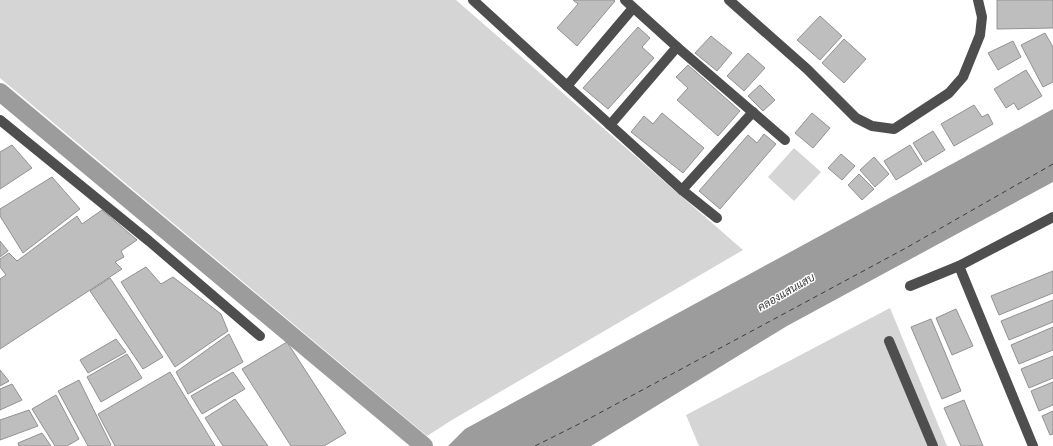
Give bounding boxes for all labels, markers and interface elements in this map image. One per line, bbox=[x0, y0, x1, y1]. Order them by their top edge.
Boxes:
water label: คลองแสนแสบ bbox=[755, 271, 817, 314]

